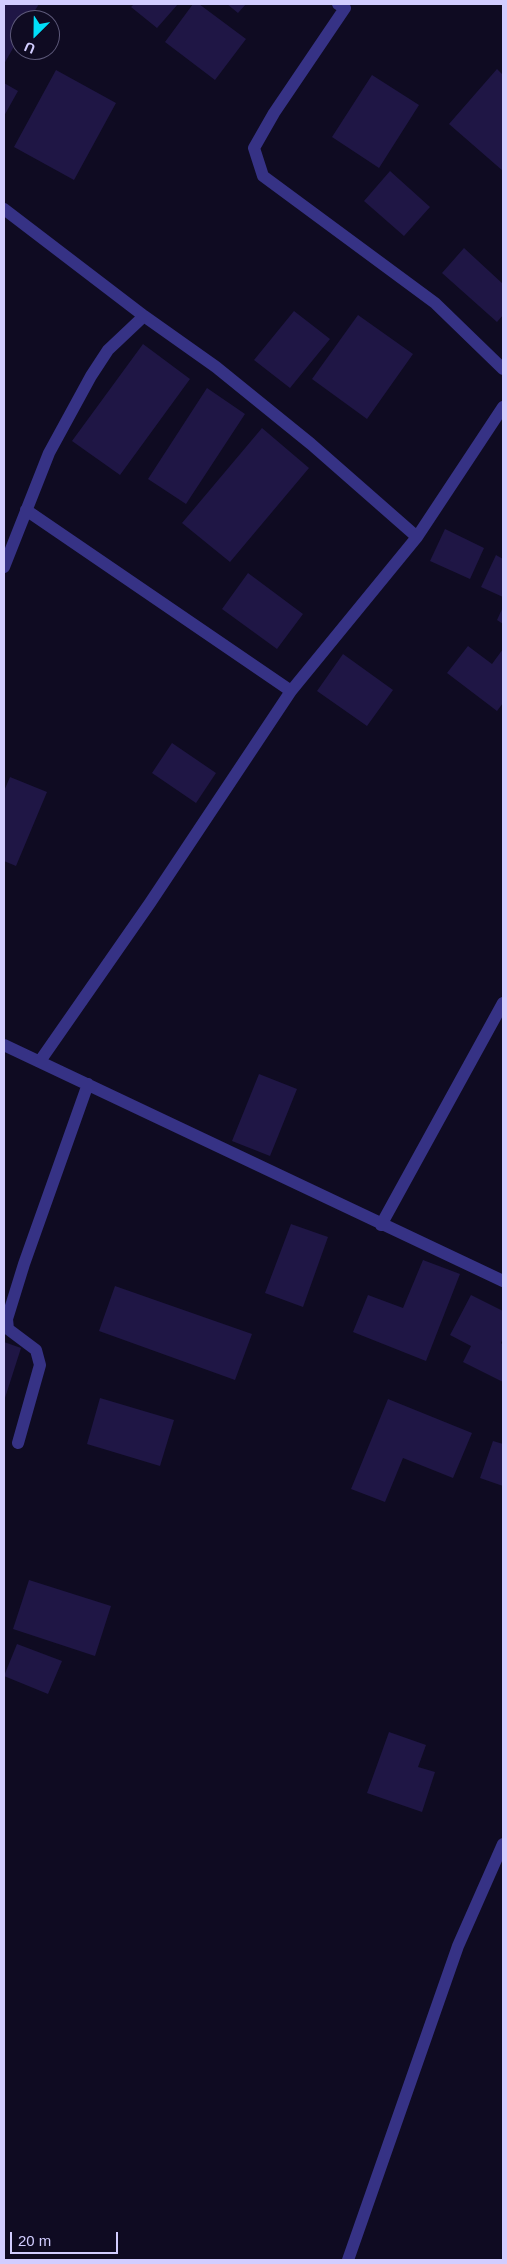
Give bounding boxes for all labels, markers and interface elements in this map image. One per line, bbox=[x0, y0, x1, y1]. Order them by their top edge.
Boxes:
north arrow bbox=[10, 10, 60, 60]
text: U bbox=[22, 39, 37, 57]
scale bar bbox=[12, 2222, 120, 2254]
text: 20 m bbox=[18, 2232, 51, 2249]

